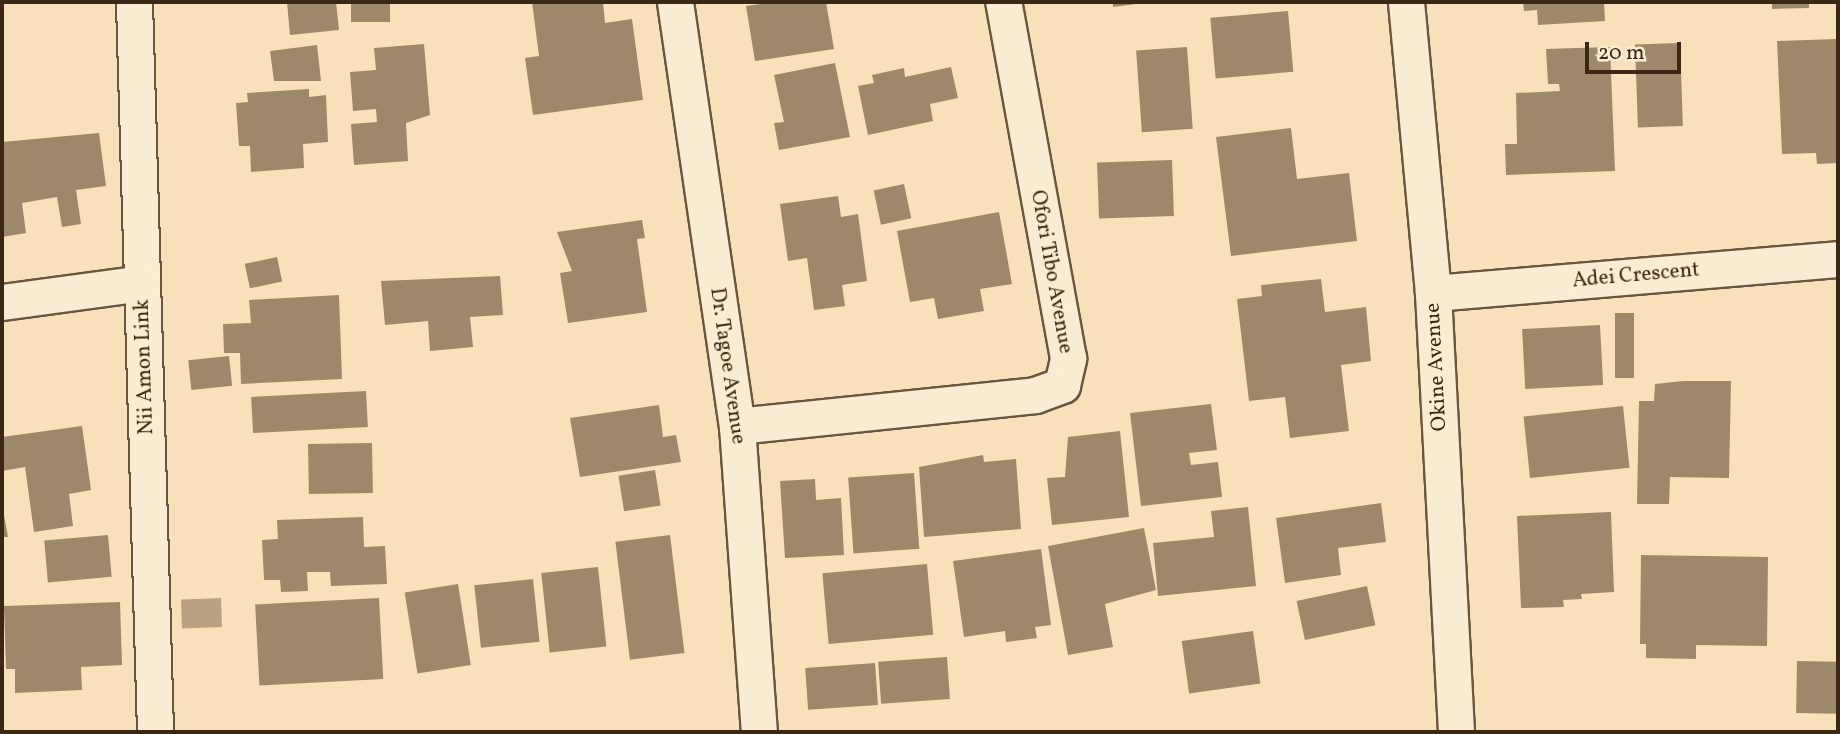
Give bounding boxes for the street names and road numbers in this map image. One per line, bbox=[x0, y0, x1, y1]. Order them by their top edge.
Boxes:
street label: Ofori Tibo Avenue bbox=[1024, 188, 1078, 356]
street label: Adei Crescent bbox=[1571, 258, 1701, 294]
street label: Dr. Tagoe Avenue bbox=[703, 286, 751, 446]
street label: Nii Amon Link bbox=[130, 299, 160, 435]
street label: Okine Avenue bbox=[1421, 302, 1453, 432]

